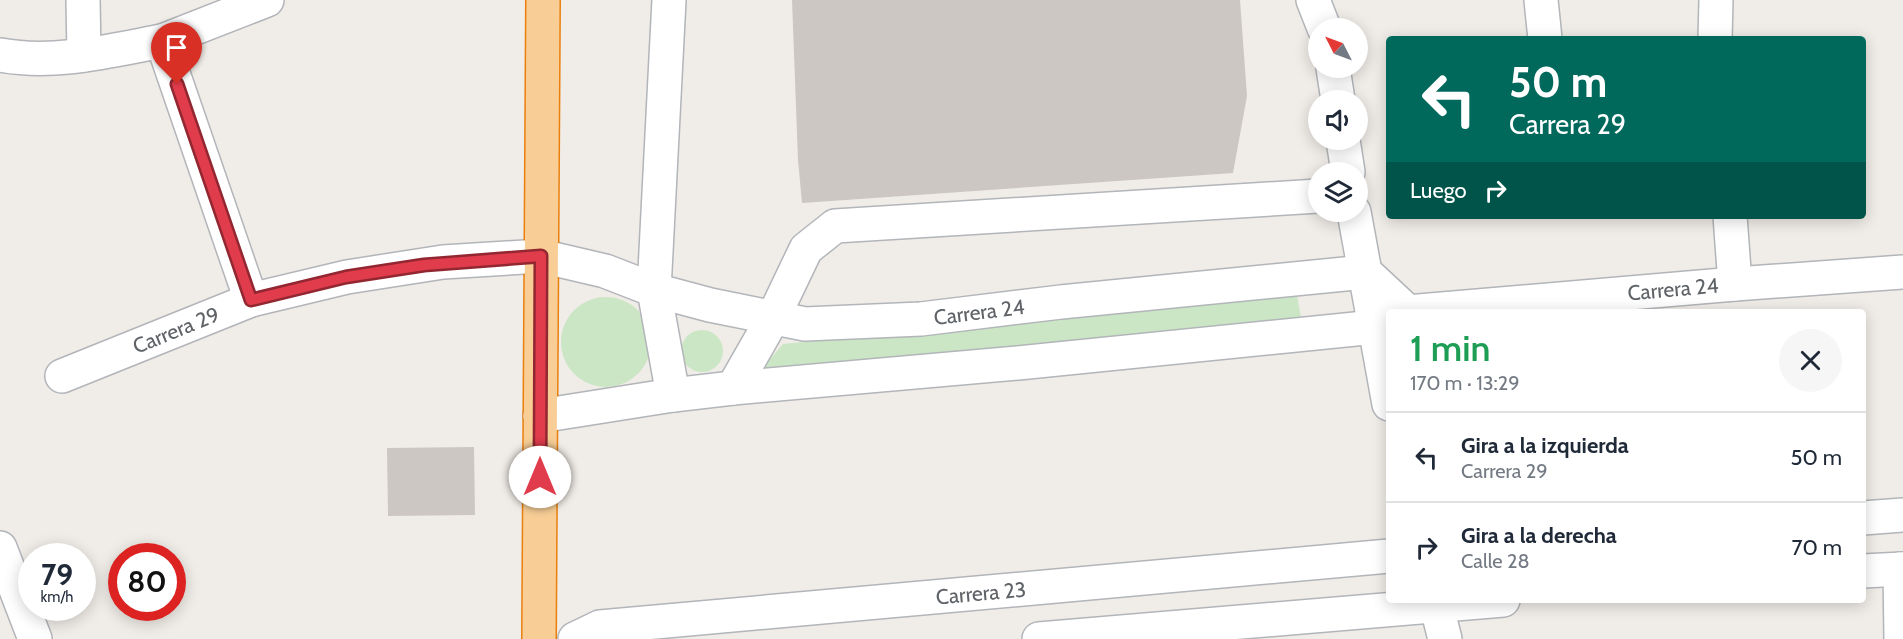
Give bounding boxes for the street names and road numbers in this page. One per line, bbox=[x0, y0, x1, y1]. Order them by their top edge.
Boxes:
street label: Carrera 24 bbox=[1626, 273, 1720, 305]
street label: Carrera 24 bbox=[932, 294, 1026, 330]
street label: Carrera 29 bbox=[129, 301, 223, 359]
street label: Carrera 23 bbox=[935, 577, 1027, 609]

